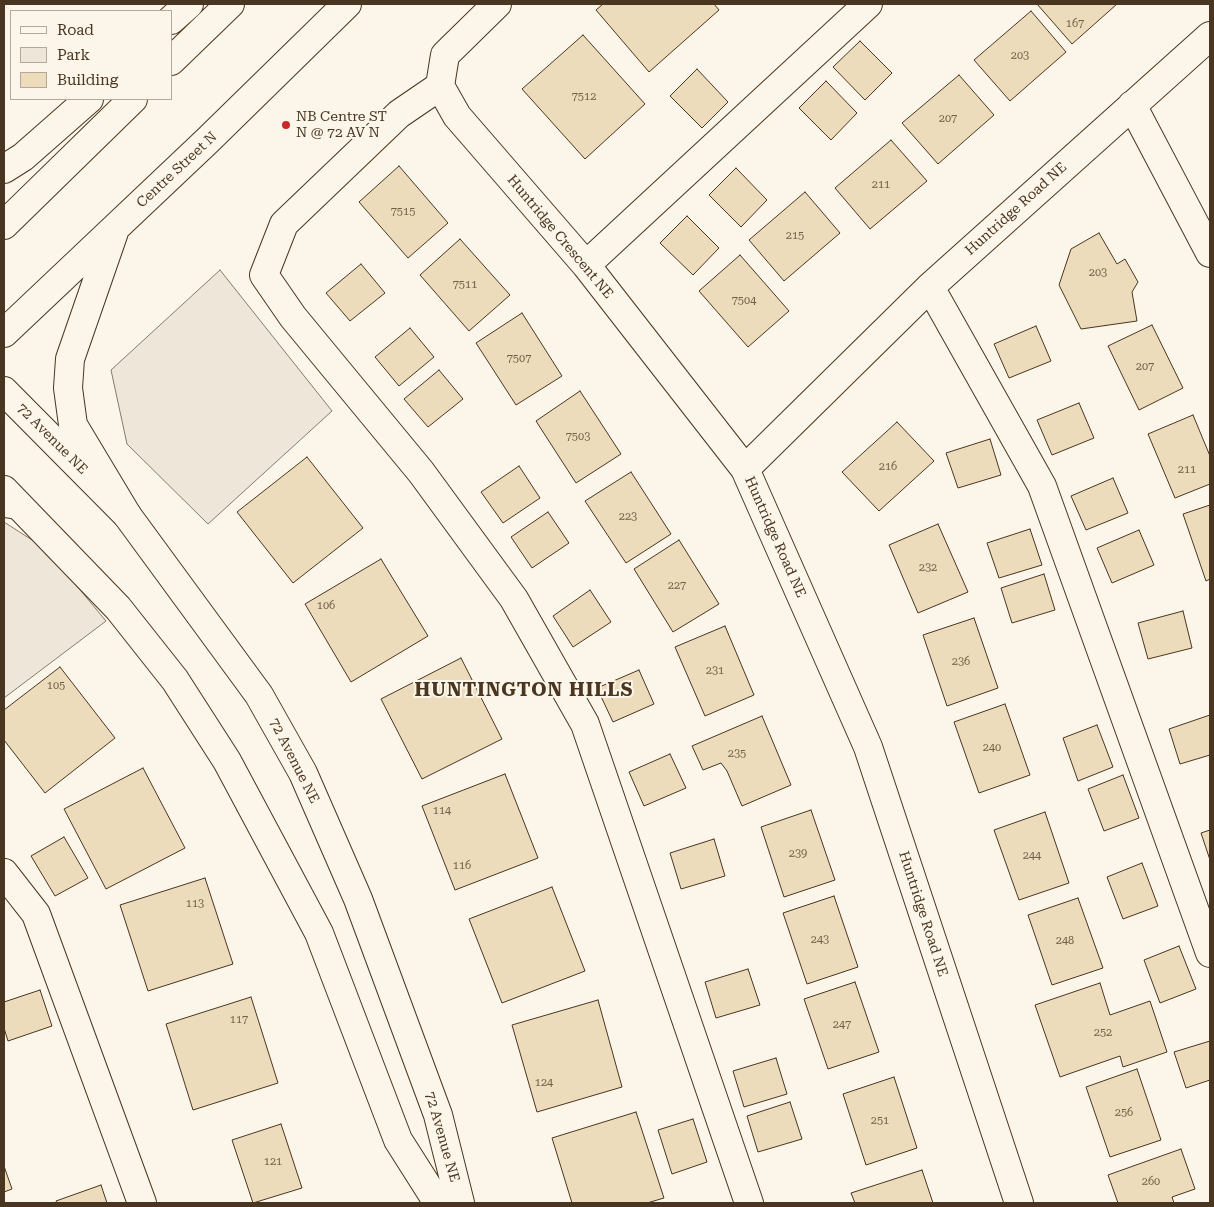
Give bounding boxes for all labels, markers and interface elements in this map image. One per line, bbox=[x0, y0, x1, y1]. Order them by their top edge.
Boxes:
legend bbox=[10, 10, 172, 100]
house number: 167 bbox=[1066, 17, 1084, 31]
text: Road bbox=[57, 21, 94, 39]
text: Park bbox=[57, 46, 90, 64]
house number: 203 bbox=[1011, 49, 1029, 63]
text: Building bbox=[57, 71, 118, 89]
house number: 7512 bbox=[572, 90, 596, 104]
place label: NB Centre ST N @ 72 AV N bbox=[296, 109, 387, 142]
house number: 207 bbox=[939, 112, 957, 126]
marker: NB Centre ST N @ 72 AV N bbox=[280, 119, 292, 131]
street label: Centre Street N bbox=[133, 128, 221, 212]
street label: Huntridge Road NE bbox=[962, 159, 1070, 259]
street label: Huntridge Crescent NE bbox=[503, 172, 617, 302]
house number: 211 bbox=[872, 178, 890, 192]
house number: 7515 bbox=[391, 205, 415, 219]
house number: 215 bbox=[786, 229, 804, 243]
house number: 203 bbox=[1089, 266, 1107, 280]
house number: 7511 bbox=[453, 278, 477, 292]
house number: 7504 bbox=[732, 294, 756, 308]
house number: 7507 bbox=[507, 352, 531, 366]
house number: 207 bbox=[1136, 360, 1154, 374]
street label: 72 Avenue NE bbox=[13, 400, 91, 478]
house number: 7503 bbox=[566, 430, 590, 444]
house number: 216 bbox=[879, 460, 897, 474]
house number: 211 bbox=[1178, 463, 1196, 477]
street label: Huntridge Road NE bbox=[741, 474, 809, 600]
house number: 223 bbox=[619, 510, 637, 524]
house number: 232 bbox=[919, 561, 937, 575]
house number: 227 bbox=[668, 579, 686, 593]
house number: 106 bbox=[317, 599, 335, 613]
house number: 236 bbox=[952, 655, 970, 669]
house number: 231 bbox=[706, 664, 724, 678]
house number: 105 bbox=[47, 679, 65, 693]
district label: HUNTINGTON HILLS bbox=[413, 679, 635, 701]
street label: 72 Avenue NE bbox=[265, 716, 323, 806]
house number: 240 bbox=[983, 741, 1001, 755]
house number: 235 bbox=[728, 747, 746, 761]
house number: 114 bbox=[433, 804, 451, 818]
house number: 239 bbox=[789, 847, 807, 861]
street label: Huntridge Road NE bbox=[895, 849, 951, 979]
house number: 244 bbox=[1023, 849, 1041, 863]
house number: 116 bbox=[453, 859, 471, 873]
house number: 113 bbox=[186, 897, 204, 911]
house number: 243 bbox=[811, 933, 829, 947]
house number: 248 bbox=[1056, 934, 1074, 948]
house number: 117 bbox=[230, 1013, 248, 1027]
house number: 247 bbox=[833, 1018, 851, 1032]
house number: 252 bbox=[1094, 1026, 1112, 1040]
house number: 124 bbox=[535, 1076, 553, 1090]
street label: 72 Avenue NE bbox=[421, 1090, 463, 1184]
house number: 256 bbox=[1115, 1106, 1133, 1120]
house number: 251 bbox=[871, 1114, 889, 1128]
house number: 121 bbox=[264, 1155, 282, 1169]
house number: 260 bbox=[1142, 1175, 1160, 1189]

